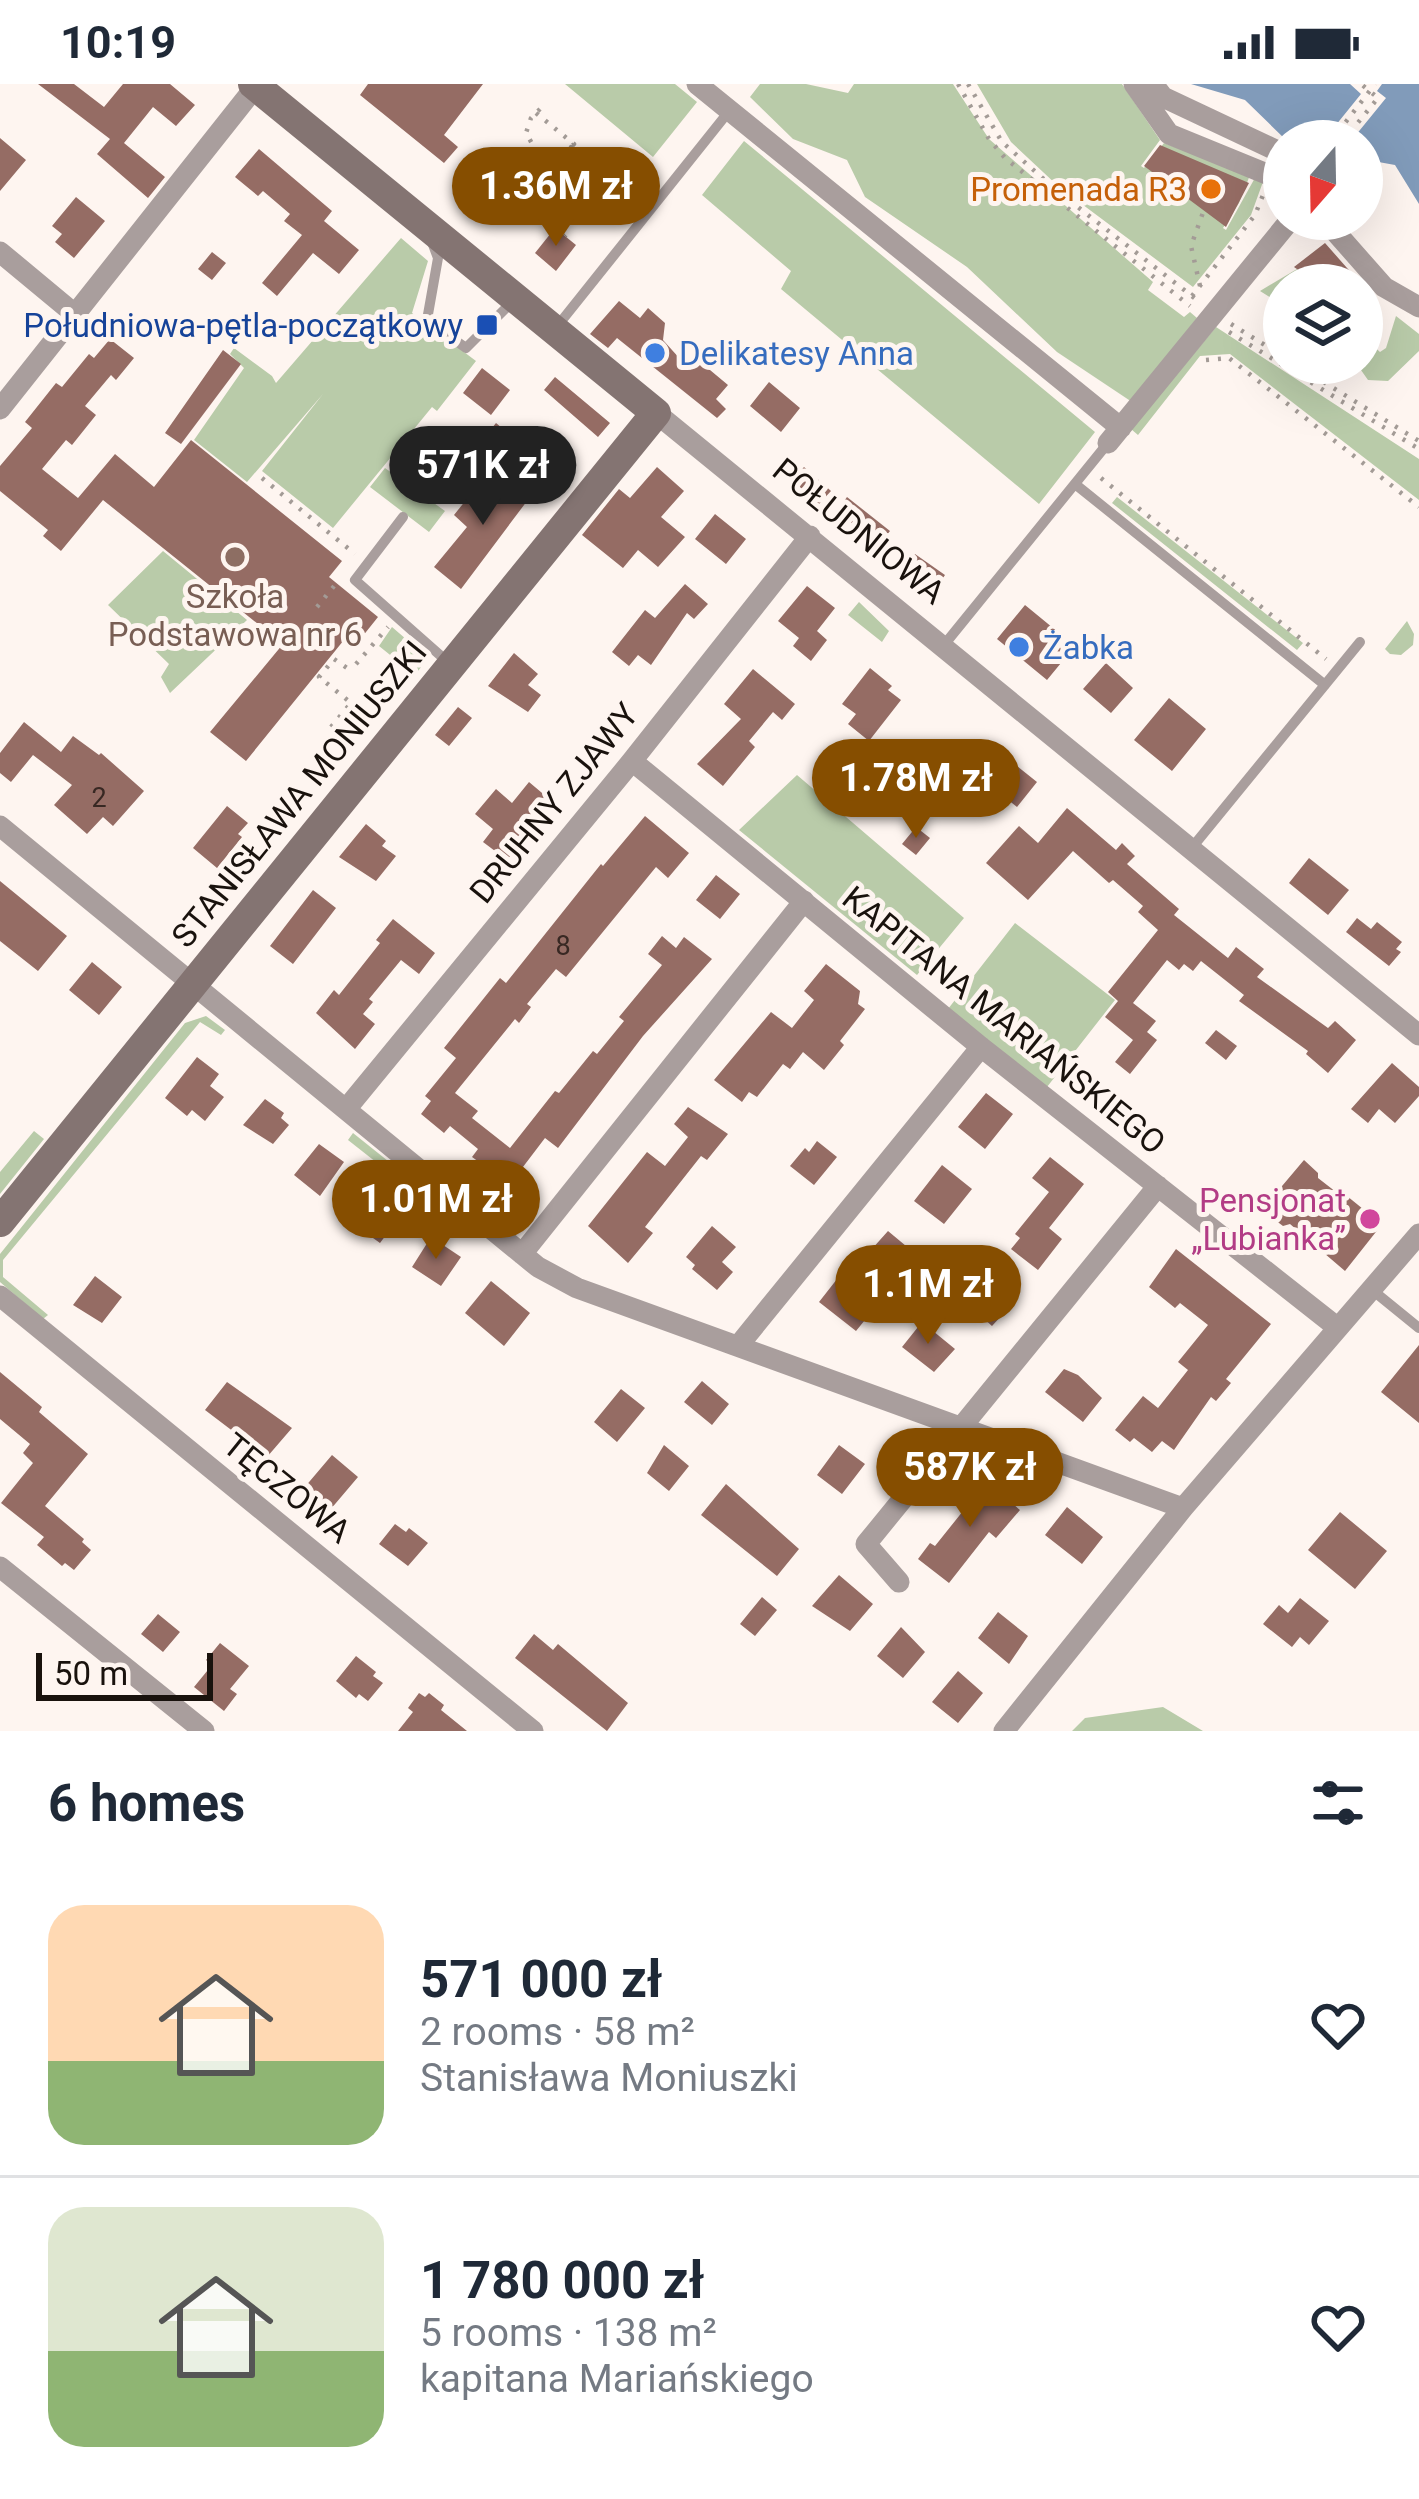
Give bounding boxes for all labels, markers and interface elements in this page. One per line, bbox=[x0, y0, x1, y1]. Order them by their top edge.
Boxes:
text: 10:19 bbox=[60, 16, 176, 69]
north arrow bbox=[1263, 120, 1383, 240]
map controls bbox=[1263, 120, 1383, 384]
pin: 1.36M zł bbox=[432, 147, 680, 249]
text: 1.36M zł bbox=[479, 163, 633, 209]
place label: Promenada R3 bbox=[970, 170, 1187, 209]
marker: Promenada R3 bbox=[1198, 176, 1224, 202]
button: layers bbox=[1263, 264, 1383, 384]
place label: Południowa-pętla-początkowy bbox=[23, 306, 463, 345]
marker: Południowa-pętla-początkowy bbox=[474, 312, 500, 338]
place label: Delikatesy Anna bbox=[679, 334, 914, 373]
marker: Delikatesy Anna bbox=[642, 340, 668, 366]
pin: 571K zł bbox=[372, 426, 594, 528]
text: 571K zł bbox=[416, 442, 550, 488]
street label: POŁUDNIOWA bbox=[765, 450, 953, 612]
marker: Szkoła Podstawowa nr 6 bbox=[222, 544, 248, 570]
place label: Szkoła Podstawowa nr 6 bbox=[108, 577, 362, 654]
place label: Żabka bbox=[1043, 628, 1134, 667]
street label: STANISŁAWA MONIUSZKI bbox=[163, 633, 435, 955]
marker: Żabka bbox=[1006, 634, 1032, 660]
street label: DRUHNY ZJAWY bbox=[462, 695, 646, 911]
pin: 1.78M zł bbox=[792, 739, 1040, 841]
text: 1.78M zł bbox=[839, 755, 993, 801]
house number: 2 bbox=[91, 782, 107, 814]
street label: KAPITANA MARIAŃSKIEGO bbox=[835, 878, 1173, 1162]
house number: 8 bbox=[555, 930, 571, 962]
pin: 1.01M zł bbox=[312, 1160, 560, 1262]
text: 1.01M zł bbox=[359, 1176, 513, 1222]
place label: Pensjonat „Lubianka” bbox=[1191, 1181, 1346, 1258]
marker: Pensjonat „Lubianka” bbox=[1357, 1206, 1383, 1232]
pin: 1.1M zł bbox=[817, 1245, 1039, 1347]
text: 1.1M zł bbox=[862, 1261, 994, 1307]
street label: TĘCZOWA bbox=[216, 1425, 359, 1551]
pin: 587K zł bbox=[859, 1428, 1081, 1530]
text: 587K zł bbox=[903, 1444, 1037, 1490]
scale bar bbox=[36, 1647, 213, 1700]
text: 50 m bbox=[54, 1654, 128, 1693]
icon: filters bbox=[1305, 1770, 1371, 1836]
text: 6 homes bbox=[48, 1774, 245, 1833]
text: 571 000 zł bbox=[420, 1950, 663, 2009]
icon: home bbox=[144, 1953, 288, 2097]
icon: heart bbox=[1305, 1992, 1371, 2058]
text: 2 rooms · 58 m² bbox=[420, 2009, 695, 2055]
text: Stanisława Moniuszki bbox=[420, 2055, 798, 2101]
text: 1 780 000 zł bbox=[420, 2251, 704, 2310]
icon: home bbox=[144, 2255, 288, 2399]
icon: heart bbox=[1305, 2294, 1371, 2360]
text: 5 rooms · 138 m² bbox=[420, 2310, 717, 2356]
text: kapitana Mariańskiego bbox=[420, 2356, 814, 2402]

